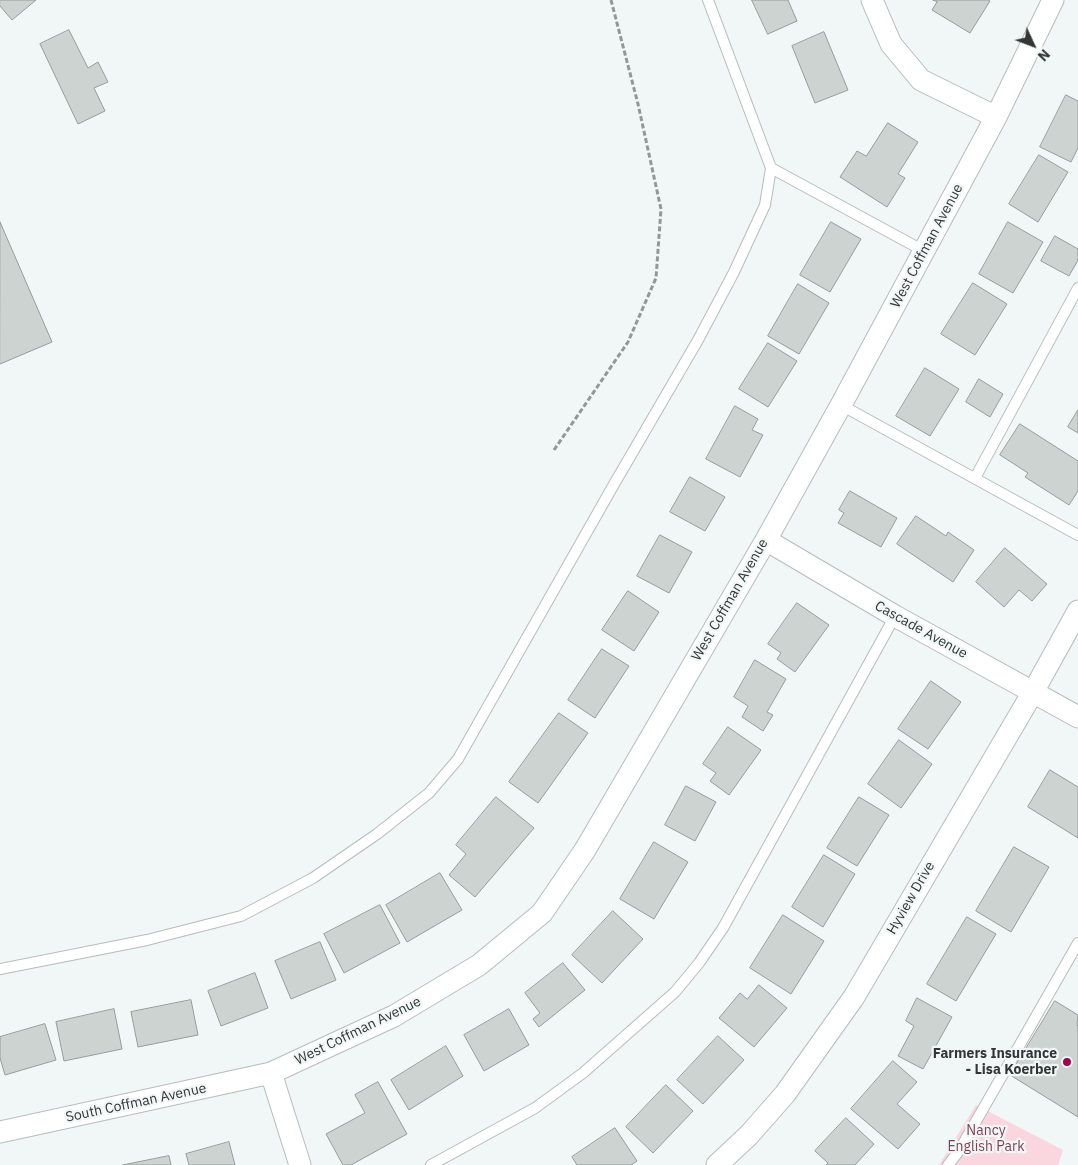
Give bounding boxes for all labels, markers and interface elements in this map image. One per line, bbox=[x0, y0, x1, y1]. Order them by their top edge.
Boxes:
north arrow bbox=[1008, 20, 1058, 70]
text: N bbox=[1034, 45, 1054, 65]
street label: West Coffman Avenue bbox=[887, 181, 967, 311]
street label: West Coffman Avenue bbox=[688, 536, 772, 664]
street label: Cascade Avenue bbox=[872, 598, 970, 662]
street label: Hyview Drive bbox=[883, 859, 939, 937]
street label: West Coffman Avenue bbox=[292, 993, 424, 1069]
place label: Farmers Insurance - Lisa Koerber bbox=[933, 1046, 1057, 1078]
marker: Farmers Insurance - Lisa Koerber bbox=[1061, 1056, 1073, 1068]
street label: South Coffman Avenue bbox=[64, 1080, 208, 1126]
park label: Nancy English Park bbox=[947, 1123, 1025, 1156]

